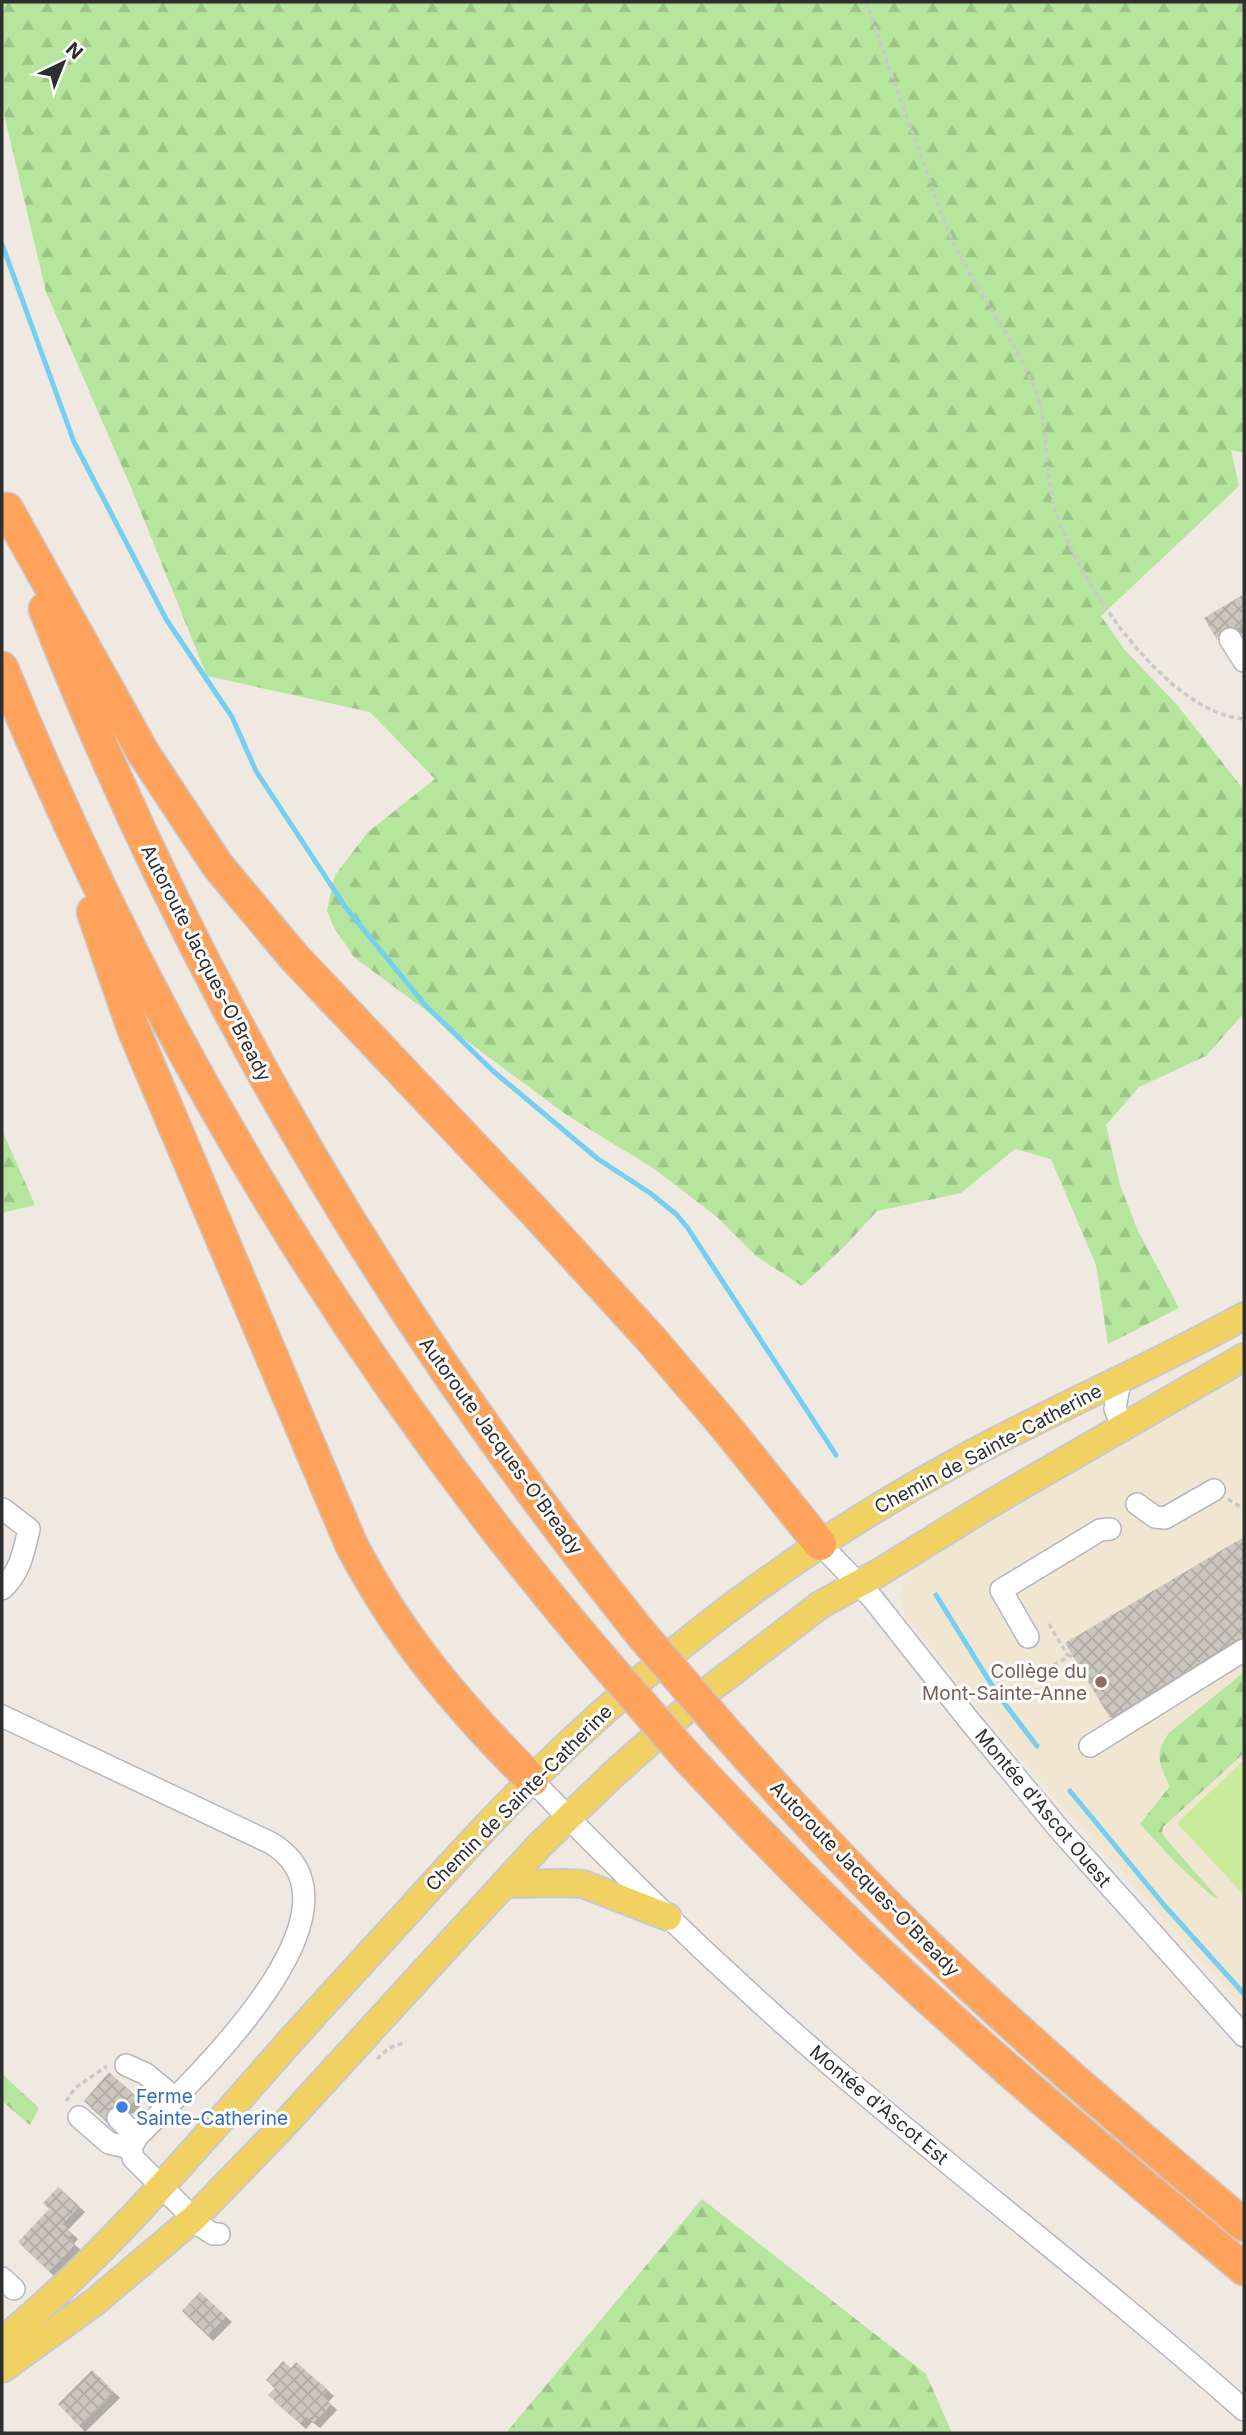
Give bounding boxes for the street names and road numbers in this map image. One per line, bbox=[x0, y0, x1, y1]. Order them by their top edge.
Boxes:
street label: Autoroute Jacques-O'Bready bbox=[136, 841, 276, 1085]
street label: Autoroute Jacques-O'Bready bbox=[415, 1333, 588, 1559]
street label: Chemin de Sainte-Catherine bbox=[870, 1379, 1106, 1519]
street label: Chemin de Sainte-Catherine bbox=[421, 1700, 617, 1896]
street label: Montée d'Ascot Ouest bbox=[970, 1724, 1116, 1892]
street label: Autoroute Jacques-O'Bready bbox=[766, 1777, 965, 1982]
street label: Montée d'Ascot Est bbox=[805, 2040, 953, 2170]

